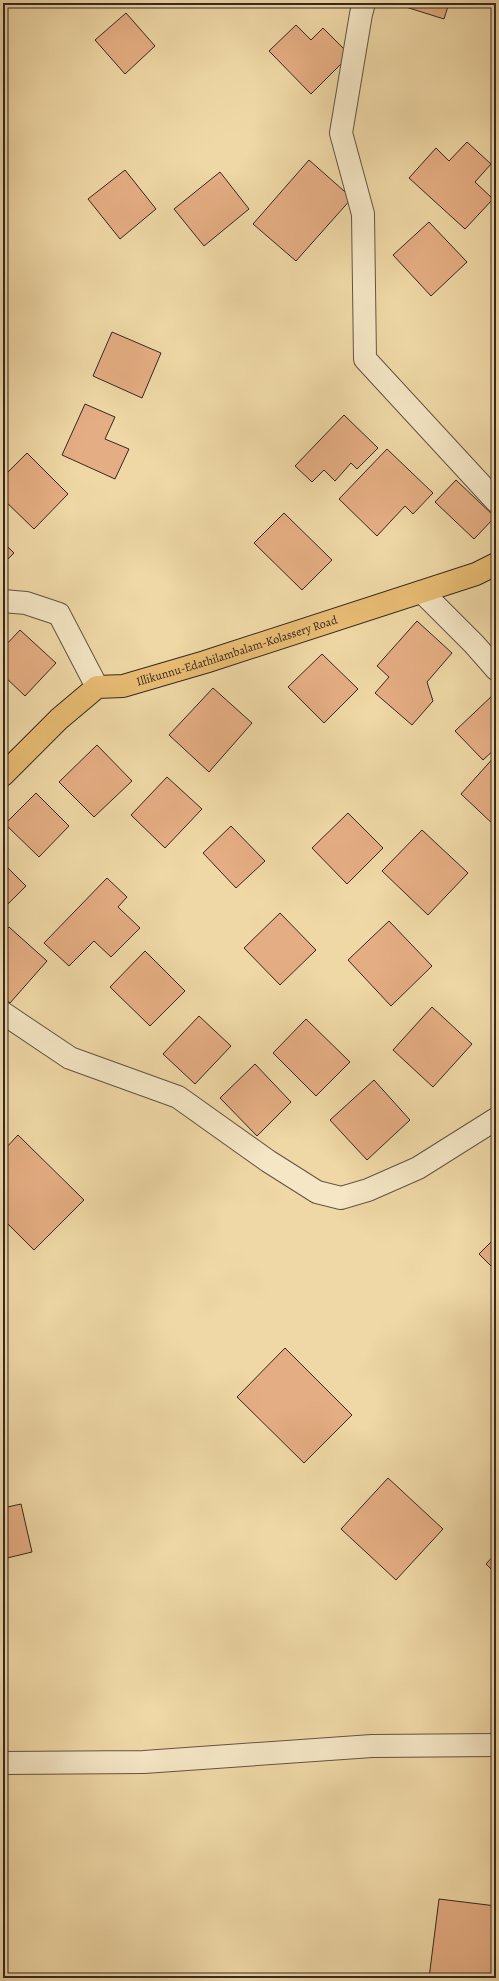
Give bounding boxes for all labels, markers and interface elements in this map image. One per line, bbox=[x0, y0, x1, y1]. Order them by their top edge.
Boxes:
street label: Illikunnu-Edathilambalam-Kolassery Road bbox=[134, 611, 340, 690]

